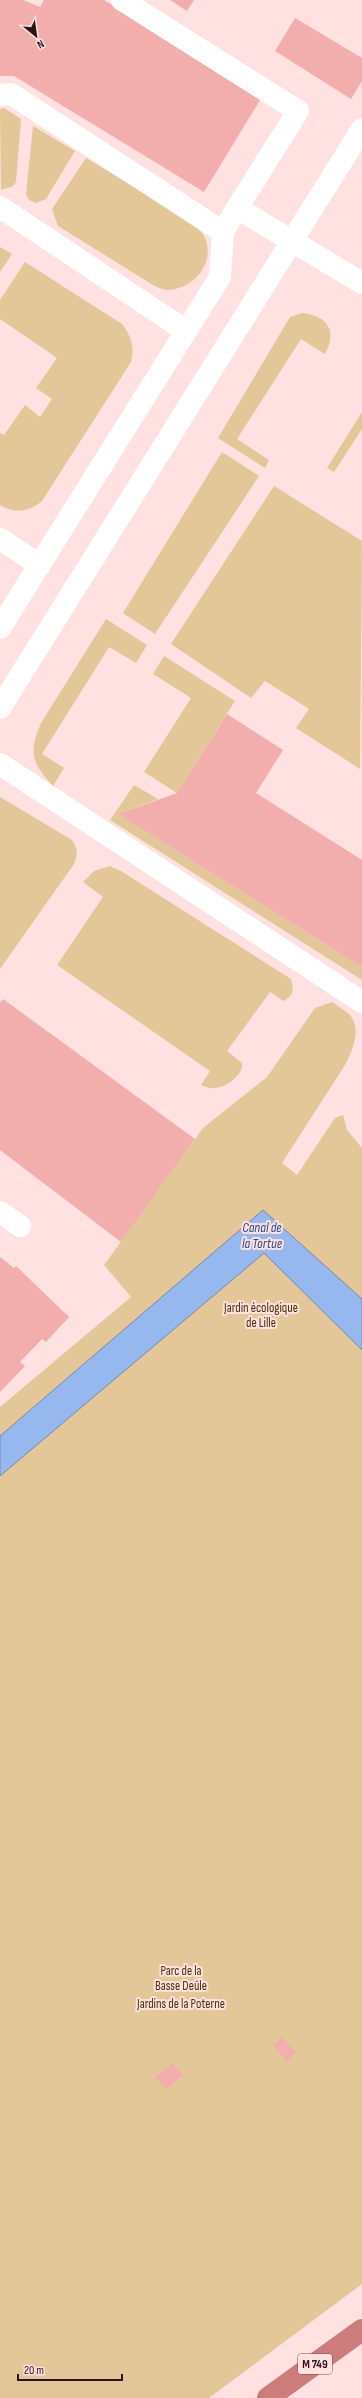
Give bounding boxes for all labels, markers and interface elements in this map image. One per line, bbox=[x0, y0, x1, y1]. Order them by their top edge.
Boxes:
north arrow bbox=[16, 16, 56, 56]
text: N bbox=[35, 37, 46, 51]
water label: Canal de la Tortue bbox=[242, 1219, 283, 1252]
park label: Jardin écologique de Lille bbox=[223, 1300, 298, 1331]
park label: Parc de la Basse Deûle bbox=[155, 1963, 207, 1994]
park label: Jardins de la Poterne bbox=[136, 1996, 225, 2012]
road number: M 749 bbox=[298, 2354, 332, 2374]
scale bar bbox=[18, 2356, 122, 2382]
text: 20 m bbox=[24, 2363, 44, 2378]

